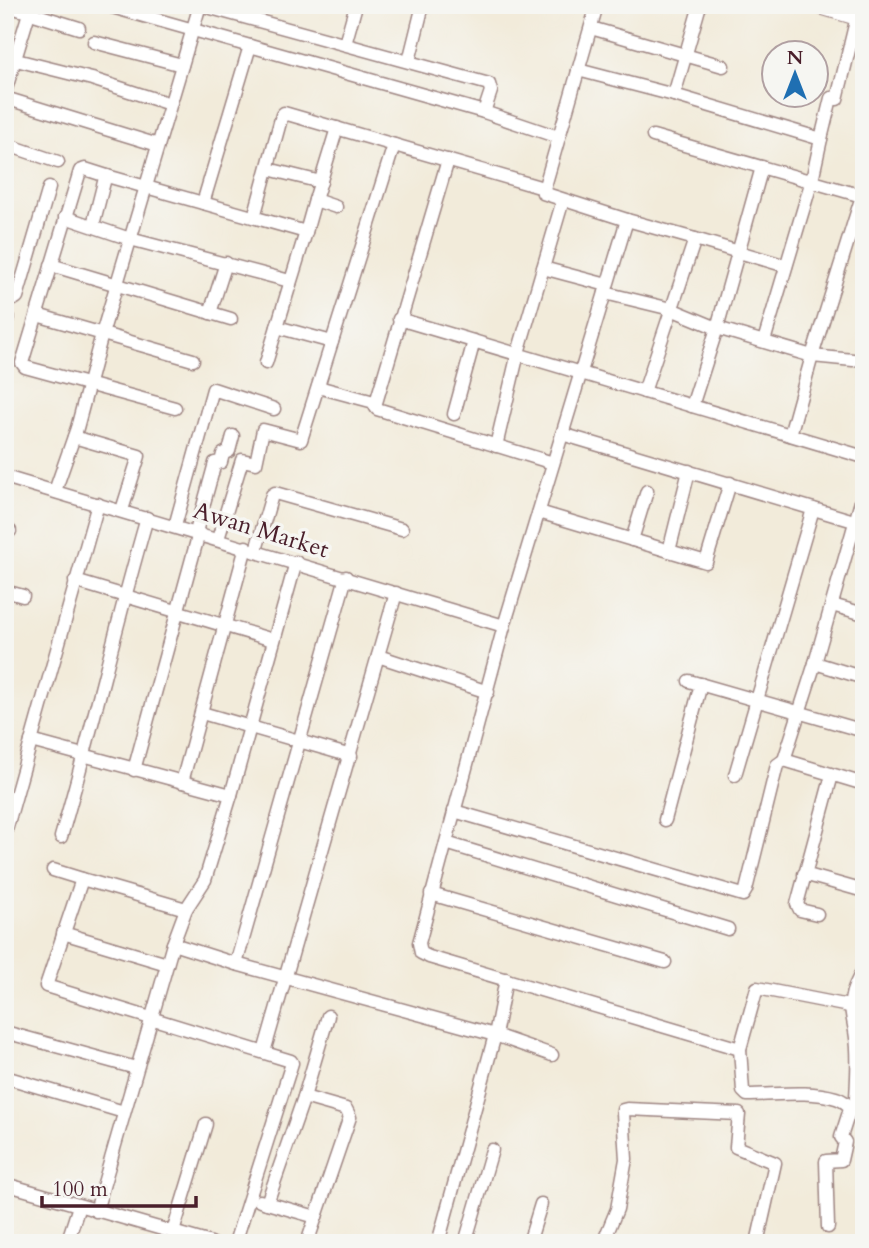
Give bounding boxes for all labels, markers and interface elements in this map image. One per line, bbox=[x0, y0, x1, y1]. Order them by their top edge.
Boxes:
north arrow bbox=[760, 38, 830, 108]
text: N bbox=[787, 45, 804, 71]
street label: Awan Market bbox=[189, 494, 333, 566]
scale bar bbox=[42, 1164, 196, 1208]
text: 100 m bbox=[52, 1175, 108, 1204]

